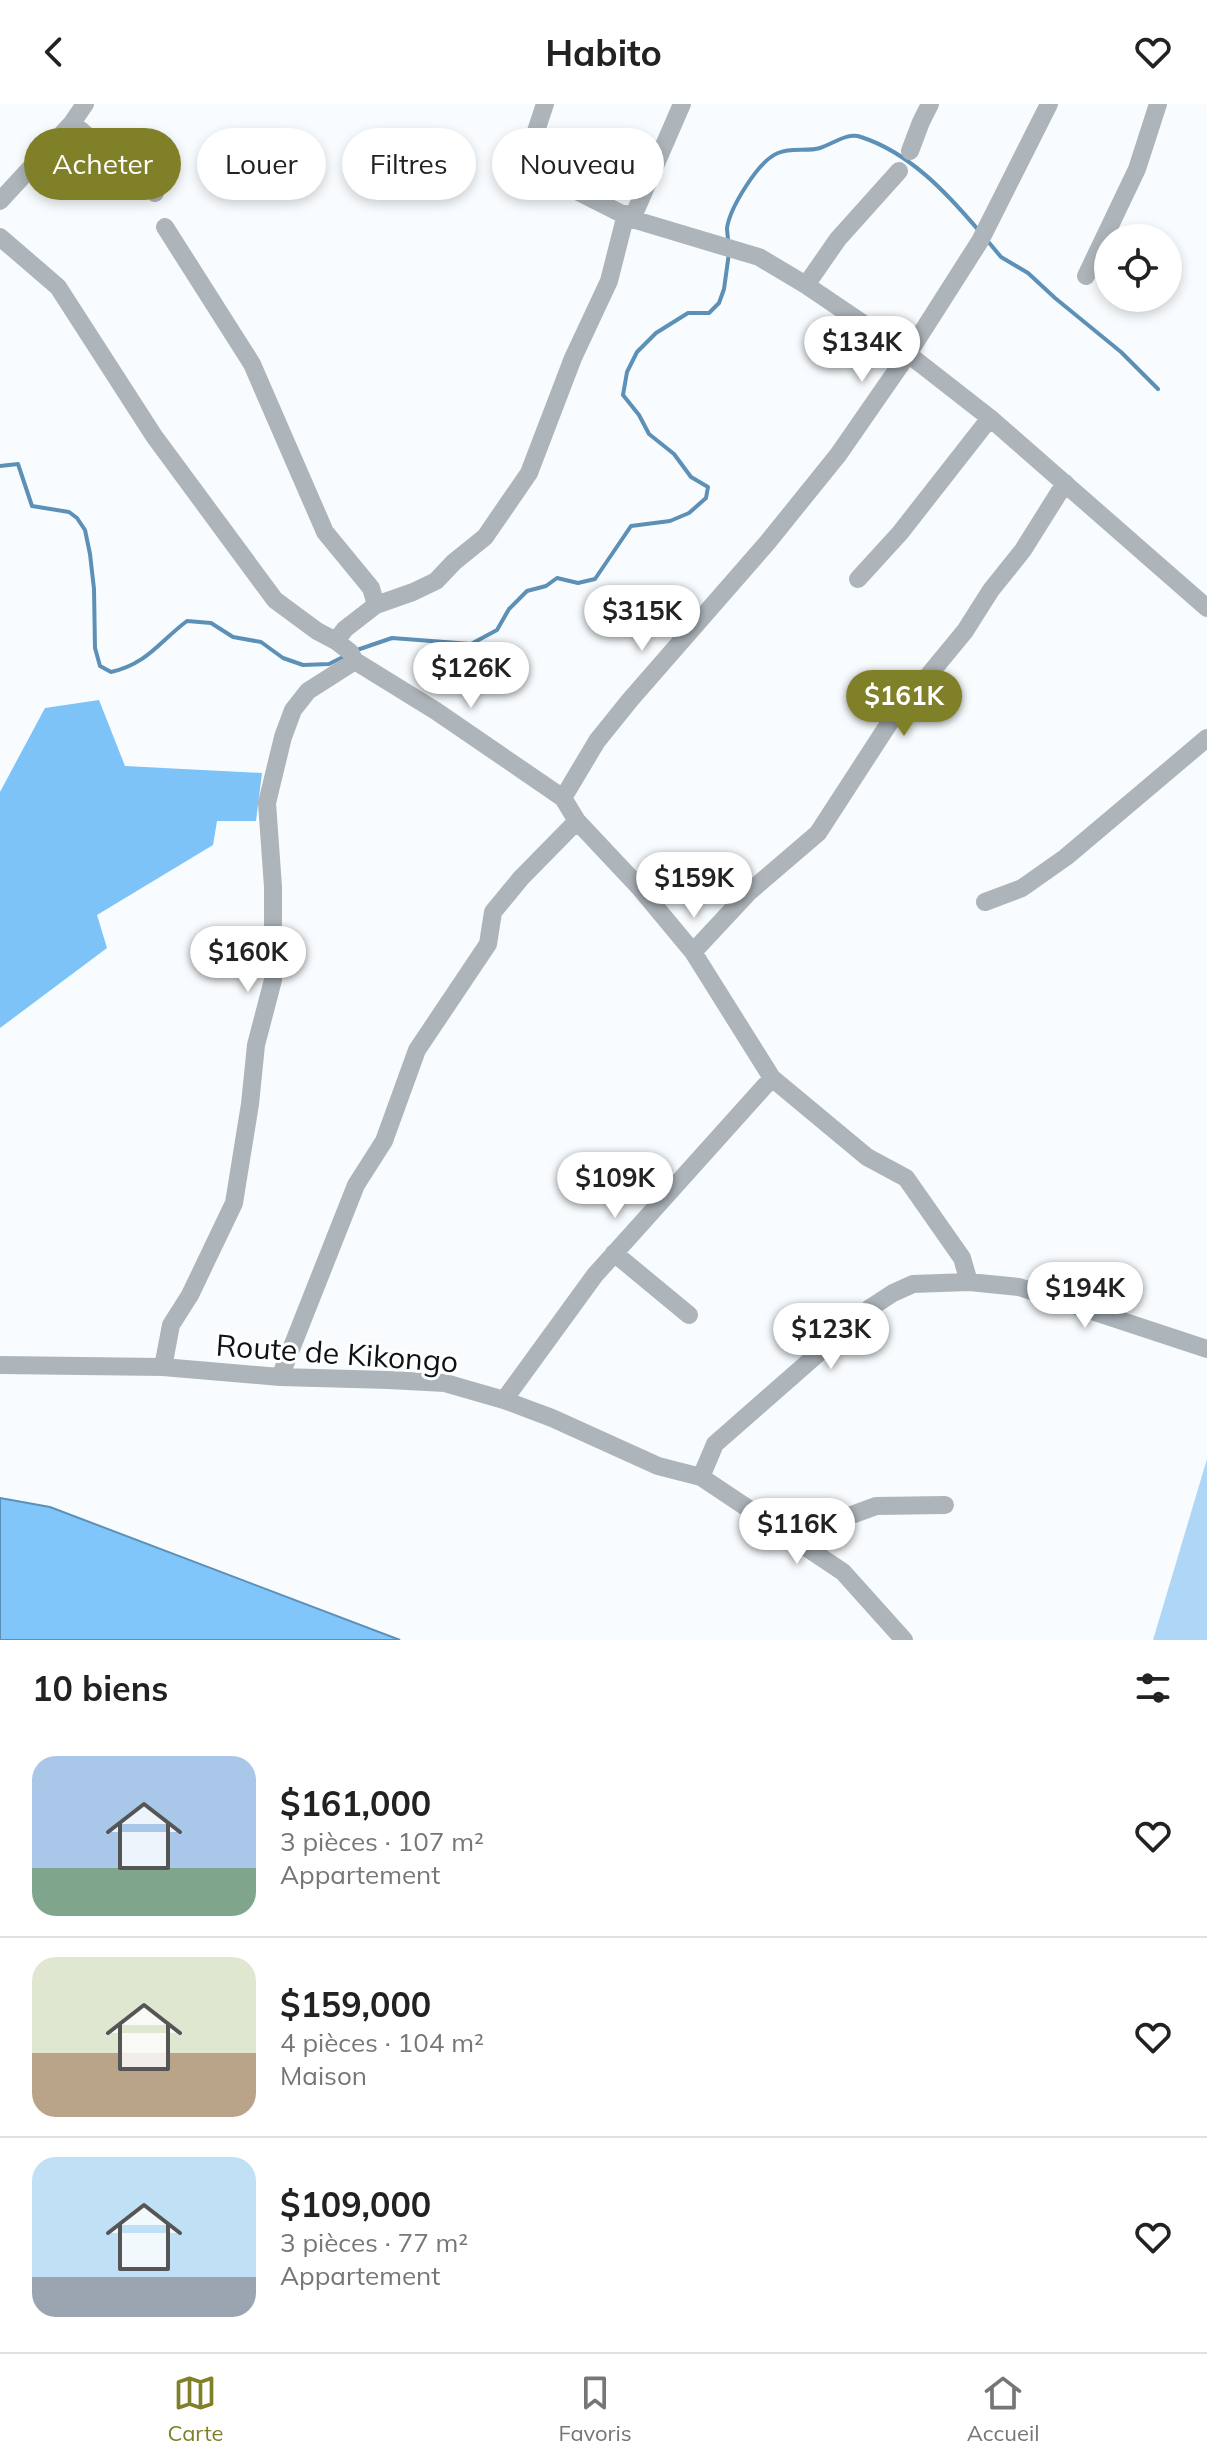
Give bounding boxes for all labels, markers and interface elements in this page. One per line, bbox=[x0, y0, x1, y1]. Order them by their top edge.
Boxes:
icon: back bbox=[32, 30, 76, 74]
text: Habito bbox=[545, 30, 662, 75]
icon: heart bbox=[1131, 30, 1175, 74]
chip: Acheter bbox=[24, 128, 181, 200]
chip: Louer bbox=[197, 128, 326, 200]
chip: Filtres bbox=[342, 128, 476, 200]
chip: Nouveau bbox=[492, 128, 664, 200]
map controls bbox=[1094, 224, 1182, 312]
button: locate bbox=[1094, 224, 1182, 312]
pin: $134K bbox=[806, 316, 918, 384]
text: $134K bbox=[822, 325, 902, 358]
pin: $315K bbox=[586, 585, 698, 653]
text: $315K bbox=[602, 594, 682, 627]
pin: $126K bbox=[415, 642, 527, 710]
text: $126K bbox=[431, 651, 511, 684]
pin: $161K bbox=[848, 670, 960, 738]
text: $161K bbox=[864, 679, 944, 712]
pin: $159K bbox=[638, 852, 750, 920]
text: $159K bbox=[654, 861, 734, 894]
pin: $160K bbox=[192, 926, 304, 994]
text: $160K bbox=[208, 935, 288, 968]
pin: $109K bbox=[559, 1152, 671, 1220]
text: $109K bbox=[575, 1161, 655, 1194]
pin: $194K bbox=[1029, 1262, 1141, 1330]
text: $194K bbox=[1045, 1271, 1125, 1304]
pin: $123K bbox=[775, 1303, 887, 1371]
text: $123K bbox=[791, 1312, 871, 1345]
street label: Route de Kikongo bbox=[215, 1326, 459, 1380]
pin: $116K bbox=[741, 1498, 853, 1566]
text: $116K bbox=[757, 1507, 837, 1540]
icon: filters bbox=[1131, 1666, 1175, 1710]
text: 10 biens bbox=[32, 1667, 168, 1710]
text: $161,000 bbox=[280, 1782, 431, 1825]
icon: home bbox=[96, 1788, 192, 1884]
icon: heart bbox=[1131, 1814, 1175, 1858]
text: 3 pièces · 107 m² bbox=[280, 1825, 484, 1858]
text: Appartement bbox=[280, 1858, 440, 1891]
text: $159,000 bbox=[280, 1983, 431, 2026]
icon: home bbox=[96, 1989, 192, 2085]
icon: heart bbox=[1131, 2015, 1175, 2059]
text: 4 pièces · 104 m² bbox=[280, 2026, 484, 2059]
text: Maison bbox=[280, 2059, 367, 2092]
text: $109,000 bbox=[280, 2183, 431, 2226]
icon: home bbox=[96, 2189, 192, 2285]
icon: heart bbox=[1131, 2215, 1175, 2259]
text: 3 pièces · 77 m² bbox=[280, 2226, 468, 2259]
text: Appartement bbox=[280, 2259, 440, 2292]
tab: Carte bbox=[167, 2371, 224, 2447]
tab: Favoris bbox=[558, 2371, 632, 2447]
tab: Accueil bbox=[967, 2371, 1039, 2447]

